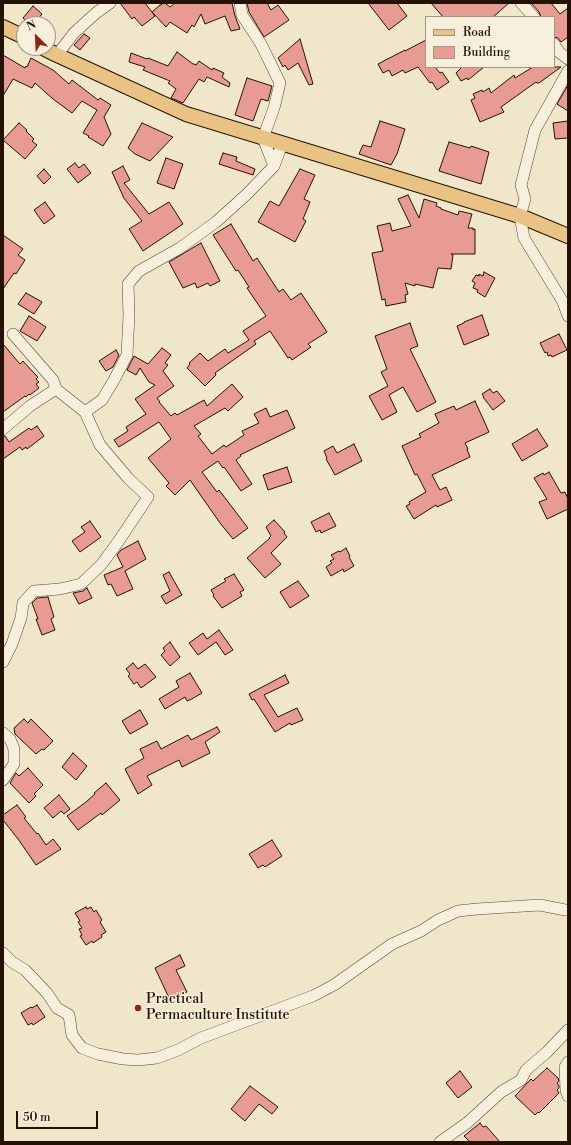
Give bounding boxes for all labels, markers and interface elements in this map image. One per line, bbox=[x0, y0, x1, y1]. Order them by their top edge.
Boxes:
north arrow bbox=[16, 16, 56, 56]
legend bbox=[425, 16, 555, 68]
text: N bbox=[25, 18, 38, 34]
text: Road bbox=[463, 25, 491, 40]
text: Building bbox=[463, 45, 510, 60]
place label: Practical Permaculture Institute bbox=[146, 992, 290, 1024]
marker: Practical Permaculture Institute bbox=[133, 1003, 143, 1013]
scale bar bbox=[18, 1103, 100, 1129]
text: 50 m bbox=[23, 1110, 51, 1125]

